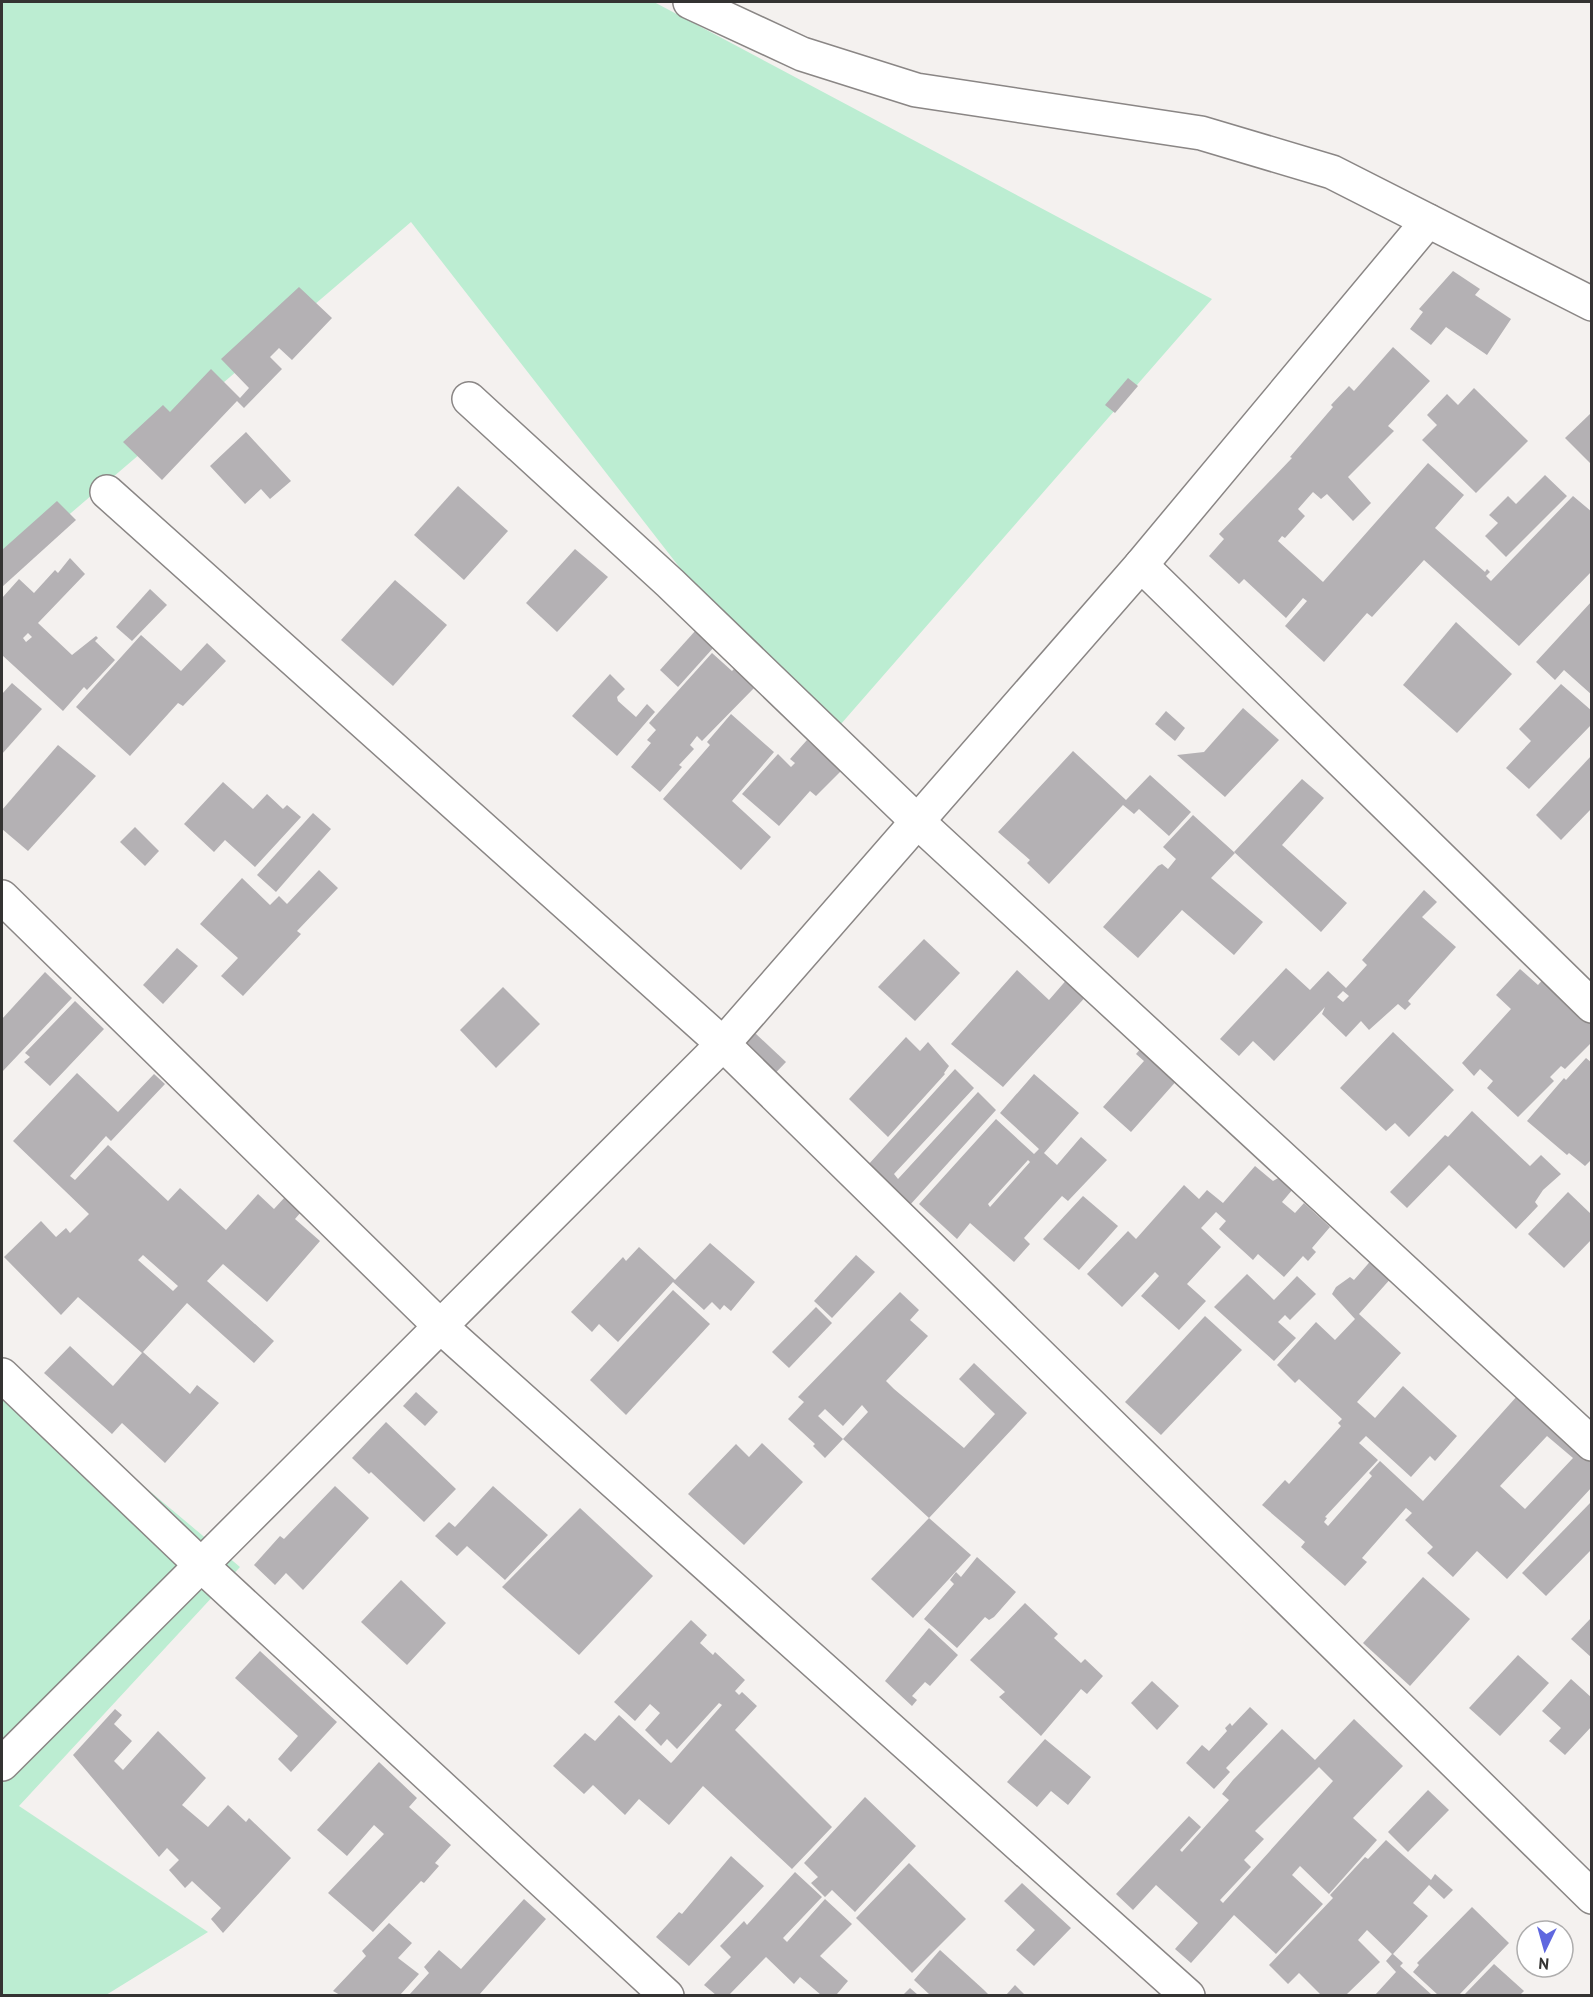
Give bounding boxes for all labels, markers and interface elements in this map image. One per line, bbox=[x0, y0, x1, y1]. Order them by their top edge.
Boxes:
north arrow bbox=[1515, 1919, 1575, 1979]
text: N bbox=[1538, 1954, 1550, 1974]

